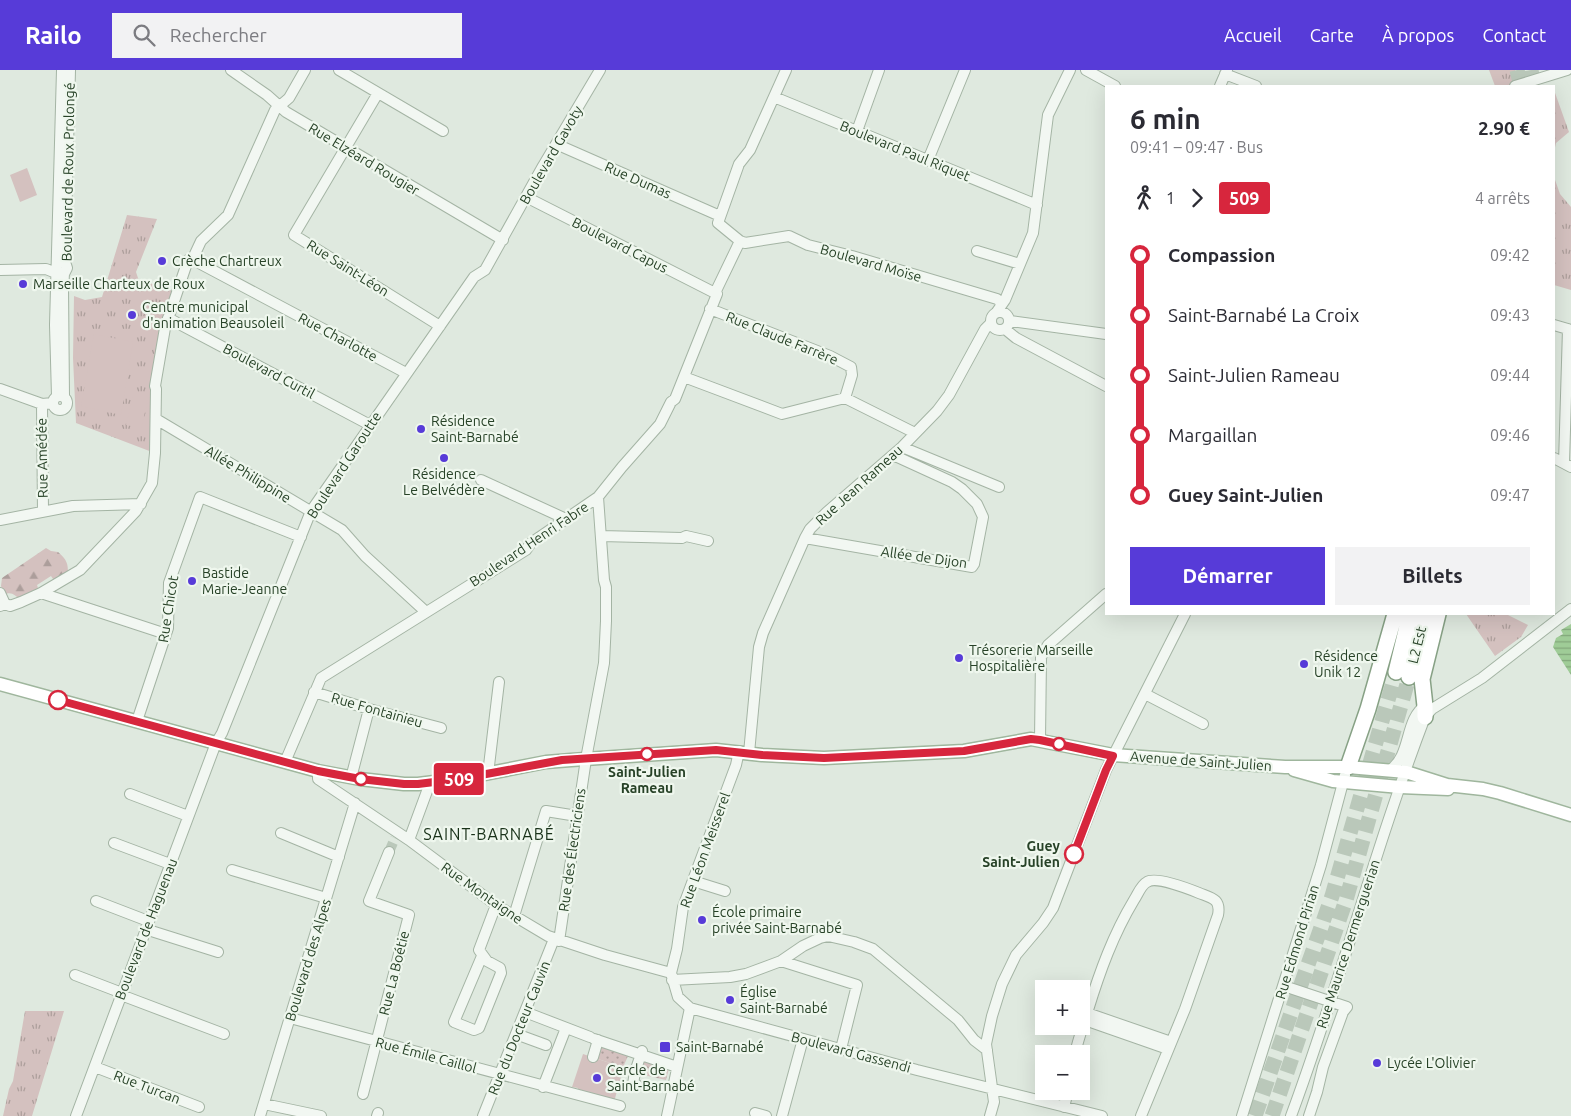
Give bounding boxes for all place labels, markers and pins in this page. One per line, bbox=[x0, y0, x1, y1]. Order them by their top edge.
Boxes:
place label: Crèche Chartreux bbox=[172, 253, 282, 269]
marker: Crèche Chartreux bbox=[156, 255, 168, 267]
place label: Marseille Charteux de Roux bbox=[33, 276, 205, 292]
marker: Marseille Charteux de Roux bbox=[17, 278, 29, 290]
place label: Centre municipal d'animation Beausoleil bbox=[142, 299, 285, 331]
marker: Centre municipal d'animation Beausoleil bbox=[126, 309, 138, 321]
place label: Résidence Saint-Barnabé bbox=[431, 413, 519, 445]
marker: Résidence Saint-Barnabé bbox=[415, 423, 427, 435]
marker: Résidence Le Belvédère bbox=[438, 452, 450, 464]
place label: Résidence Le Belvédère bbox=[403, 466, 485, 498]
place label: Bastide Marie-Jeanne bbox=[202, 565, 287, 597]
marker: Bastide Marie-Jeanne bbox=[186, 575, 198, 587]
place label: Trésorerie Marseille Hospitalière bbox=[969, 642, 1093, 674]
place label: Résidence Unik 12 bbox=[1314, 648, 1378, 680]
marker: Trésorerie Marseille Hospitalière bbox=[953, 652, 965, 664]
marker: Résidence Unik 12 bbox=[1298, 658, 1310, 670]
unlabelled marker bbox=[48, 690, 68, 710]
unlabelled marker bbox=[1052, 737, 1066, 751]
marker: Saint-Julien Rameau bbox=[640, 747, 654, 761]
place label: Saint-Julien Rameau bbox=[608, 764, 686, 796]
unlabelled marker bbox=[354, 772, 368, 786]
place label: Guey Saint-Julien bbox=[982, 838, 1061, 870]
marker: Guey Saint-Julien bbox=[1064, 844, 1084, 864]
place label: École primaire privée Saint-Barnabé bbox=[712, 903, 842, 936]
marker: École primaire privée Saint-Barnabé bbox=[696, 914, 708, 926]
place label: Église Saint-Barnabé bbox=[740, 983, 828, 1016]
marker: Église Saint-Barnabé bbox=[724, 994, 736, 1006]
place label: Saint-Barnabé bbox=[676, 1039, 764, 1055]
marker: Saint-Barnabé bbox=[658, 1040, 672, 1054]
place label: Lycée L'Olivier bbox=[1387, 1055, 1476, 1071]
marker: Lycée L'Olivier bbox=[1371, 1057, 1383, 1069]
place label: Cercle de Saint-Barnabé bbox=[607, 1062, 695, 1094]
marker: Cercle de Saint-Barnabé bbox=[591, 1072, 603, 1084]

